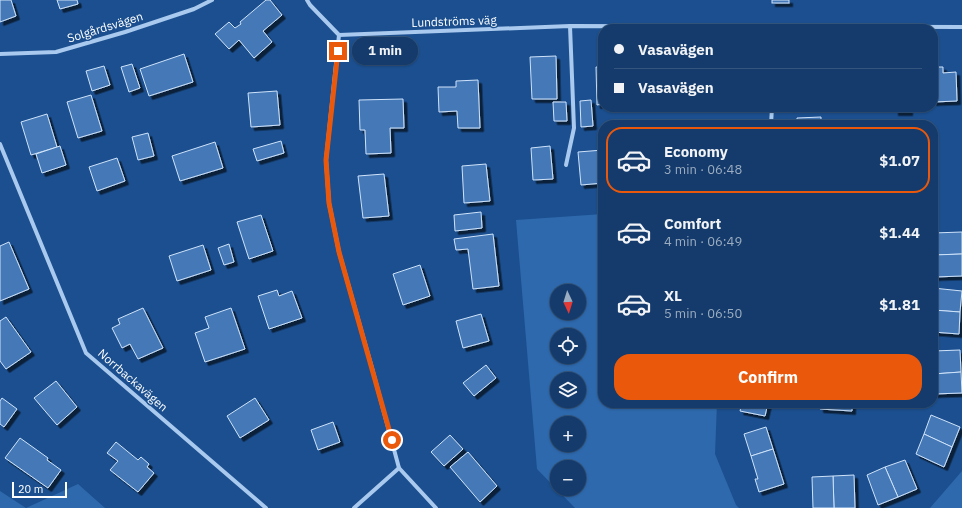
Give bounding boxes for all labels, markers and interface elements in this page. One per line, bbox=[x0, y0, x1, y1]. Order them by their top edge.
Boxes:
street label: Solgårdsvägen bbox=[65, 8, 145, 46]
street label: Lundströms väg bbox=[411, 12, 498, 30]
callout: 1 min bbox=[352, 37, 418, 65]
text: Vasavägen bbox=[638, 40, 714, 59]
route end bbox=[329, 42, 347, 60]
text: 1 min bbox=[368, 42, 402, 59]
text: Vasavägen bbox=[638, 78, 714, 97]
icon: car bbox=[616, 142, 652, 178]
text: Economy bbox=[664, 142, 728, 161]
text: $1.07 bbox=[879, 151, 920, 170]
text: 3 min · 06:48 bbox=[664, 161, 742, 178]
icon: car bbox=[616, 214, 652, 250]
text: Comfort bbox=[664, 214, 721, 233]
text: $1.44 bbox=[879, 223, 920, 242]
text: 4 min · 06:49 bbox=[664, 233, 742, 250]
north arrow bbox=[550, 284, 586, 320]
map controls bbox=[550, 284, 586, 496]
icon: car bbox=[616, 286, 652, 322]
text: XL bbox=[664, 286, 682, 305]
text: $1.81 bbox=[879, 295, 920, 314]
text: 5 min · 06:50 bbox=[664, 305, 742, 322]
button: locate bbox=[550, 328, 586, 364]
street label: Norrbackavägen bbox=[95, 346, 171, 414]
button: Confirm bbox=[614, 354, 922, 400]
button: layers bbox=[550, 372, 586, 408]
button: + bbox=[550, 416, 586, 452]
route start bbox=[383, 431, 401, 449]
button: − bbox=[550, 460, 586, 496]
scale bar bbox=[12, 480, 67, 499]
text: 20 m bbox=[18, 482, 43, 496]

